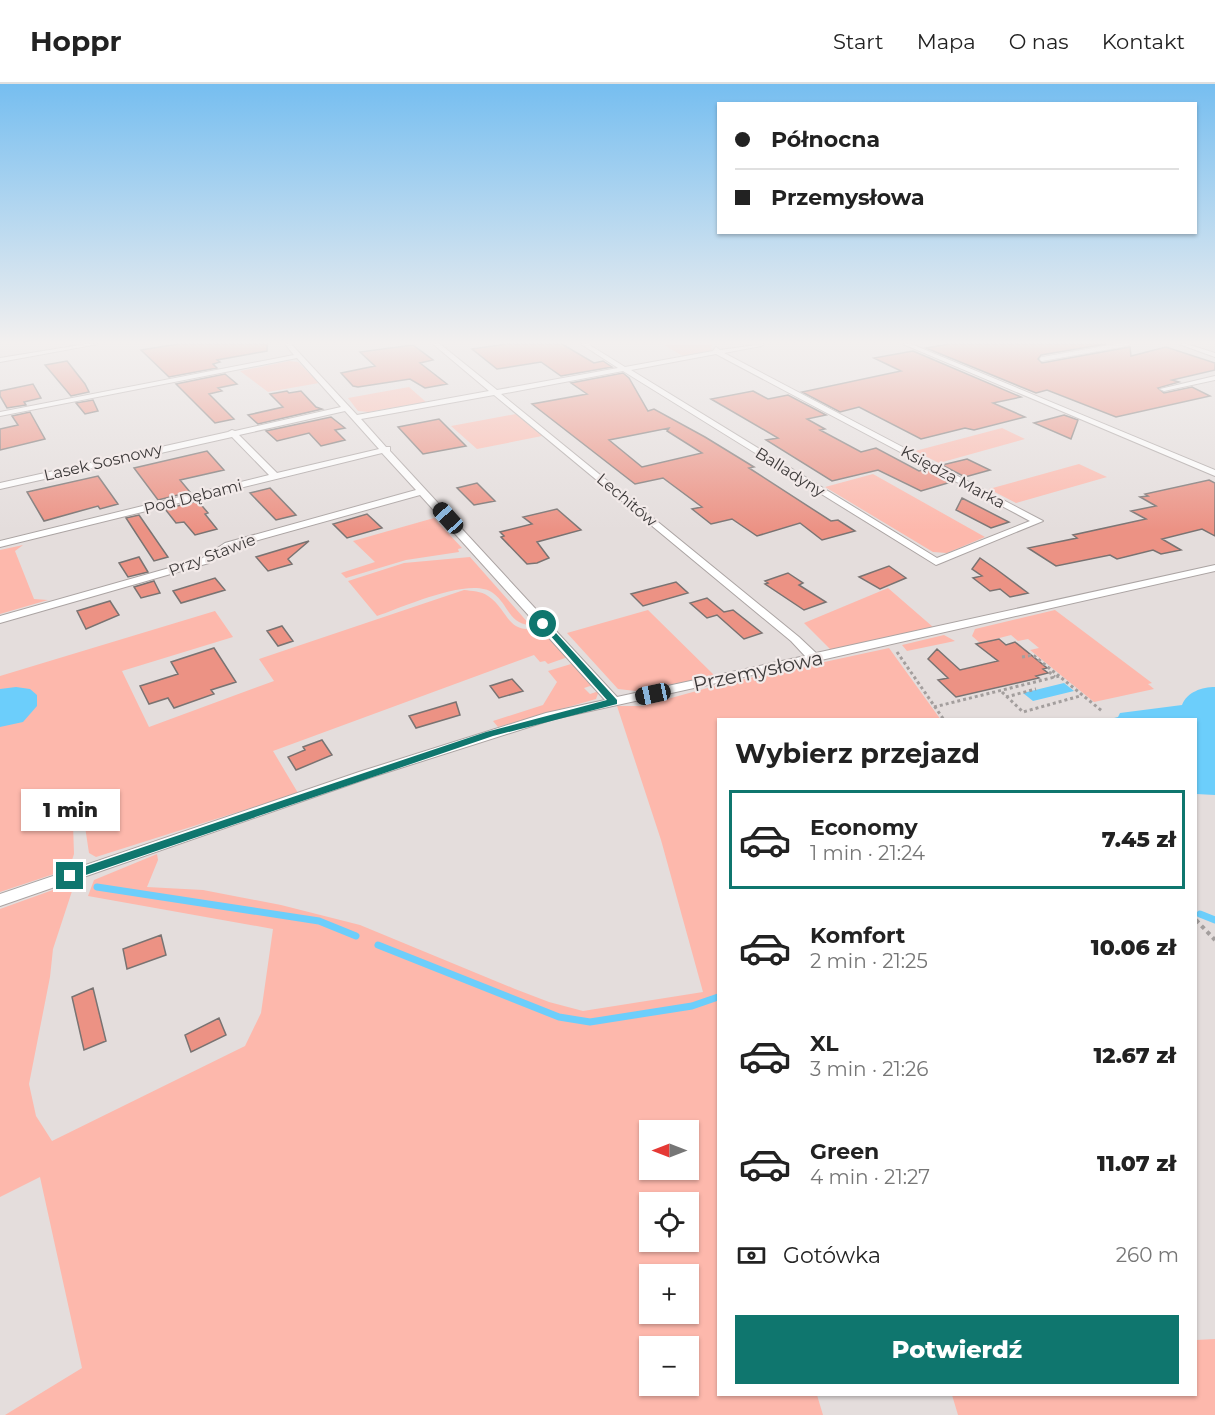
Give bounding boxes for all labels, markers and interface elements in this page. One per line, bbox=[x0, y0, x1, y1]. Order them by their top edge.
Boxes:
text: Hoppr bbox=[30, 24, 122, 58]
text: Start bbox=[833, 29, 884, 54]
text: Mapa bbox=[917, 29, 976, 54]
text: O nas bbox=[1009, 29, 1069, 54]
text: Kontakt bbox=[1102, 29, 1185, 54]
text: Północna bbox=[771, 126, 880, 153]
text: Przemysłowa bbox=[771, 184, 925, 211]
street label: Lasek Sosnowy bbox=[42, 439, 164, 485]
street label: Księdza Marka bbox=[898, 442, 1008, 512]
street label: Balladyny bbox=[752, 443, 828, 501]
street label: Lechitów bbox=[593, 469, 661, 531]
street label: Pod Dębami bbox=[142, 476, 244, 518]
car bbox=[429, 499, 467, 537]
street label: Przy Stawie bbox=[166, 530, 258, 580]
route start bbox=[529, 610, 556, 637]
street label: Przemysłowa bbox=[691, 646, 825, 696]
car bbox=[634, 681, 672, 707]
text: Wybierz przejazd bbox=[735, 737, 980, 770]
callout: 1 min bbox=[20, 789, 119, 831]
text: 1 min bbox=[43, 798, 98, 822]
icon: car bbox=[738, 813, 792, 867]
text: Economy bbox=[810, 814, 918, 841]
text: 7.45 zł bbox=[1102, 826, 1176, 853]
text: 1 min · 21:24 bbox=[810, 841, 925, 865]
route end bbox=[56, 862, 83, 889]
icon: car bbox=[738, 921, 792, 975]
text: Komfort bbox=[810, 922, 905, 949]
text: 10.06 zł bbox=[1091, 934, 1176, 961]
text: 2 min · 21:25 bbox=[810, 949, 928, 973]
icon: car bbox=[738, 1029, 792, 1083]
text: XL bbox=[810, 1030, 839, 1057]
text: 12.67 zł bbox=[1093, 1042, 1176, 1069]
text: 3 min · 21:26 bbox=[810, 1057, 928, 1081]
north arrow bbox=[639, 1120, 699, 1180]
map controls bbox=[639, 1120, 699, 1396]
icon: car bbox=[738, 1137, 792, 1191]
text: Green bbox=[810, 1138, 879, 1165]
text: 11.07 zł bbox=[1097, 1150, 1176, 1177]
text: 4 min · 21:27 bbox=[810, 1165, 930, 1189]
button: locate bbox=[639, 1192, 699, 1252]
icon: cash bbox=[735, 1239, 768, 1272]
text: Gotówka bbox=[783, 1242, 881, 1269]
text: 260 m bbox=[1116, 1243, 1179, 1267]
button: + bbox=[639, 1264, 699, 1324]
button: Potwierdź bbox=[735, 1315, 1179, 1384]
button: − bbox=[639, 1336, 699, 1396]

